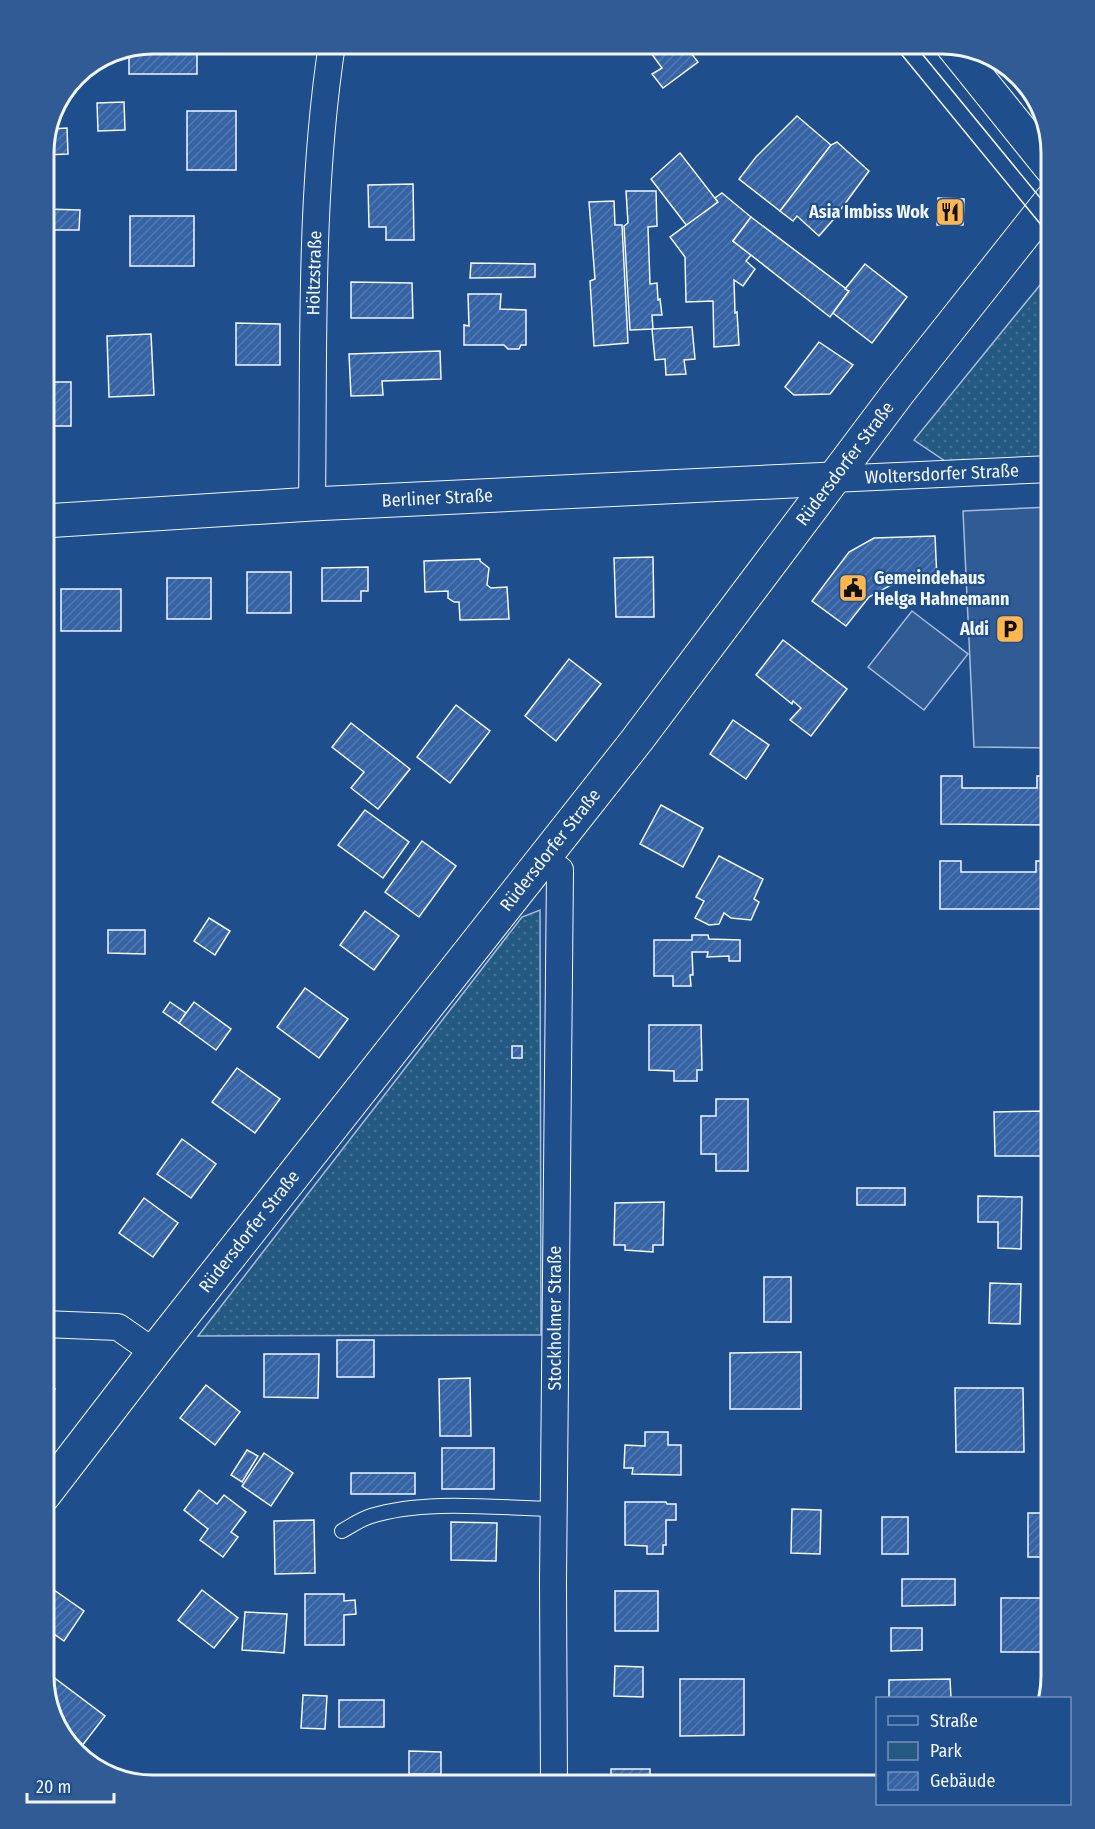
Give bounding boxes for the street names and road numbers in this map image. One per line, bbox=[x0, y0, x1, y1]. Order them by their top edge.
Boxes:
street label: Höltzstraße bbox=[302, 230, 326, 316]
street label: Rüdersdorfer Straße bbox=[791, 397, 899, 530]
street label: Woltersdorfer Straße bbox=[865, 459, 1019, 488]
street label: Berliner Straße bbox=[381, 484, 493, 512]
street label: Rüdersdorfer Straße bbox=[495, 784, 605, 915]
street label: Rüdersdorfer Straße bbox=[194, 1166, 304, 1297]
street label: Stockholmer Straße bbox=[544, 1245, 566, 1390]

